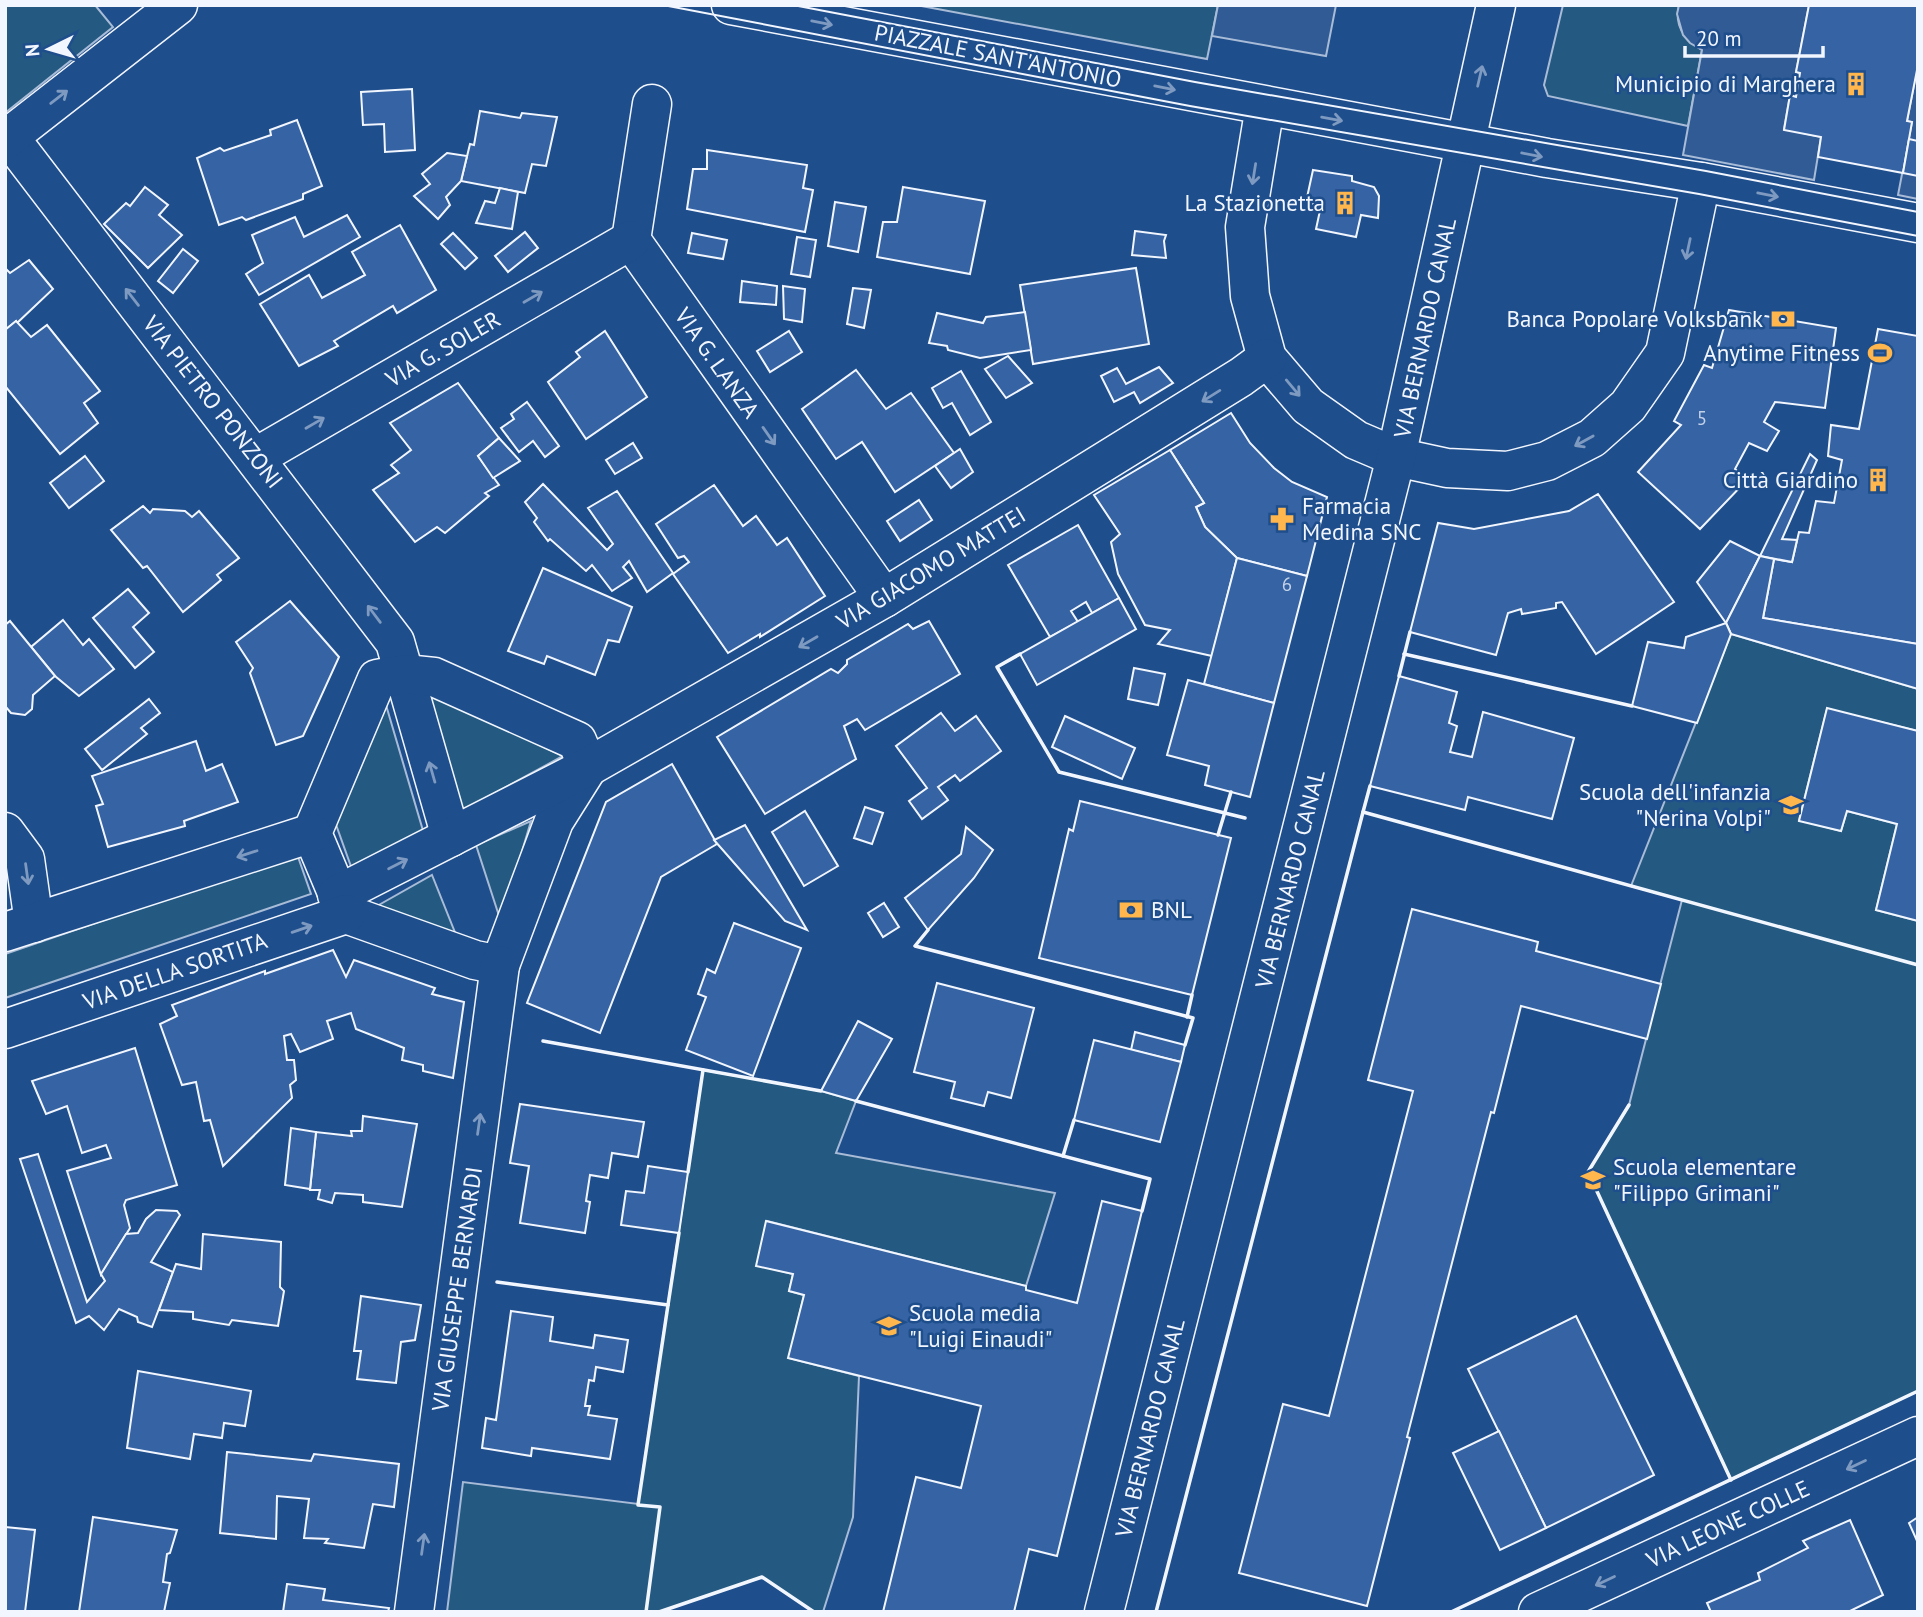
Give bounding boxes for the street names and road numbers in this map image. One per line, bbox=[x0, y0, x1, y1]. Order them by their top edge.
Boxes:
street label: PIAZZALE SANT'ANTONIO bbox=[872, 17, 1124, 94]
street label: VIA BERNARDO CANAL bbox=[1387, 215, 1462, 442]
street label: VIA G. LANZA bbox=[668, 301, 766, 424]
street label: VIA G. SOLER bbox=[379, 304, 505, 394]
street label: VIA PIETRO PONZONI bbox=[136, 309, 290, 494]
street label: VIA GIACOMO MATTEI bbox=[830, 500, 1031, 636]
street label: VIA BERNARDO CANAL bbox=[1248, 767, 1331, 992]
street label: VIA DELLA SORTITA bbox=[78, 925, 271, 1016]
street label: VIA GIUSEPPE BERNARDI bbox=[425, 1165, 488, 1414]
street label: VIA BERNARDO CANAL bbox=[1108, 1316, 1191, 1541]
street label: VIA LEONE COLLE bbox=[1641, 1473, 1814, 1574]

